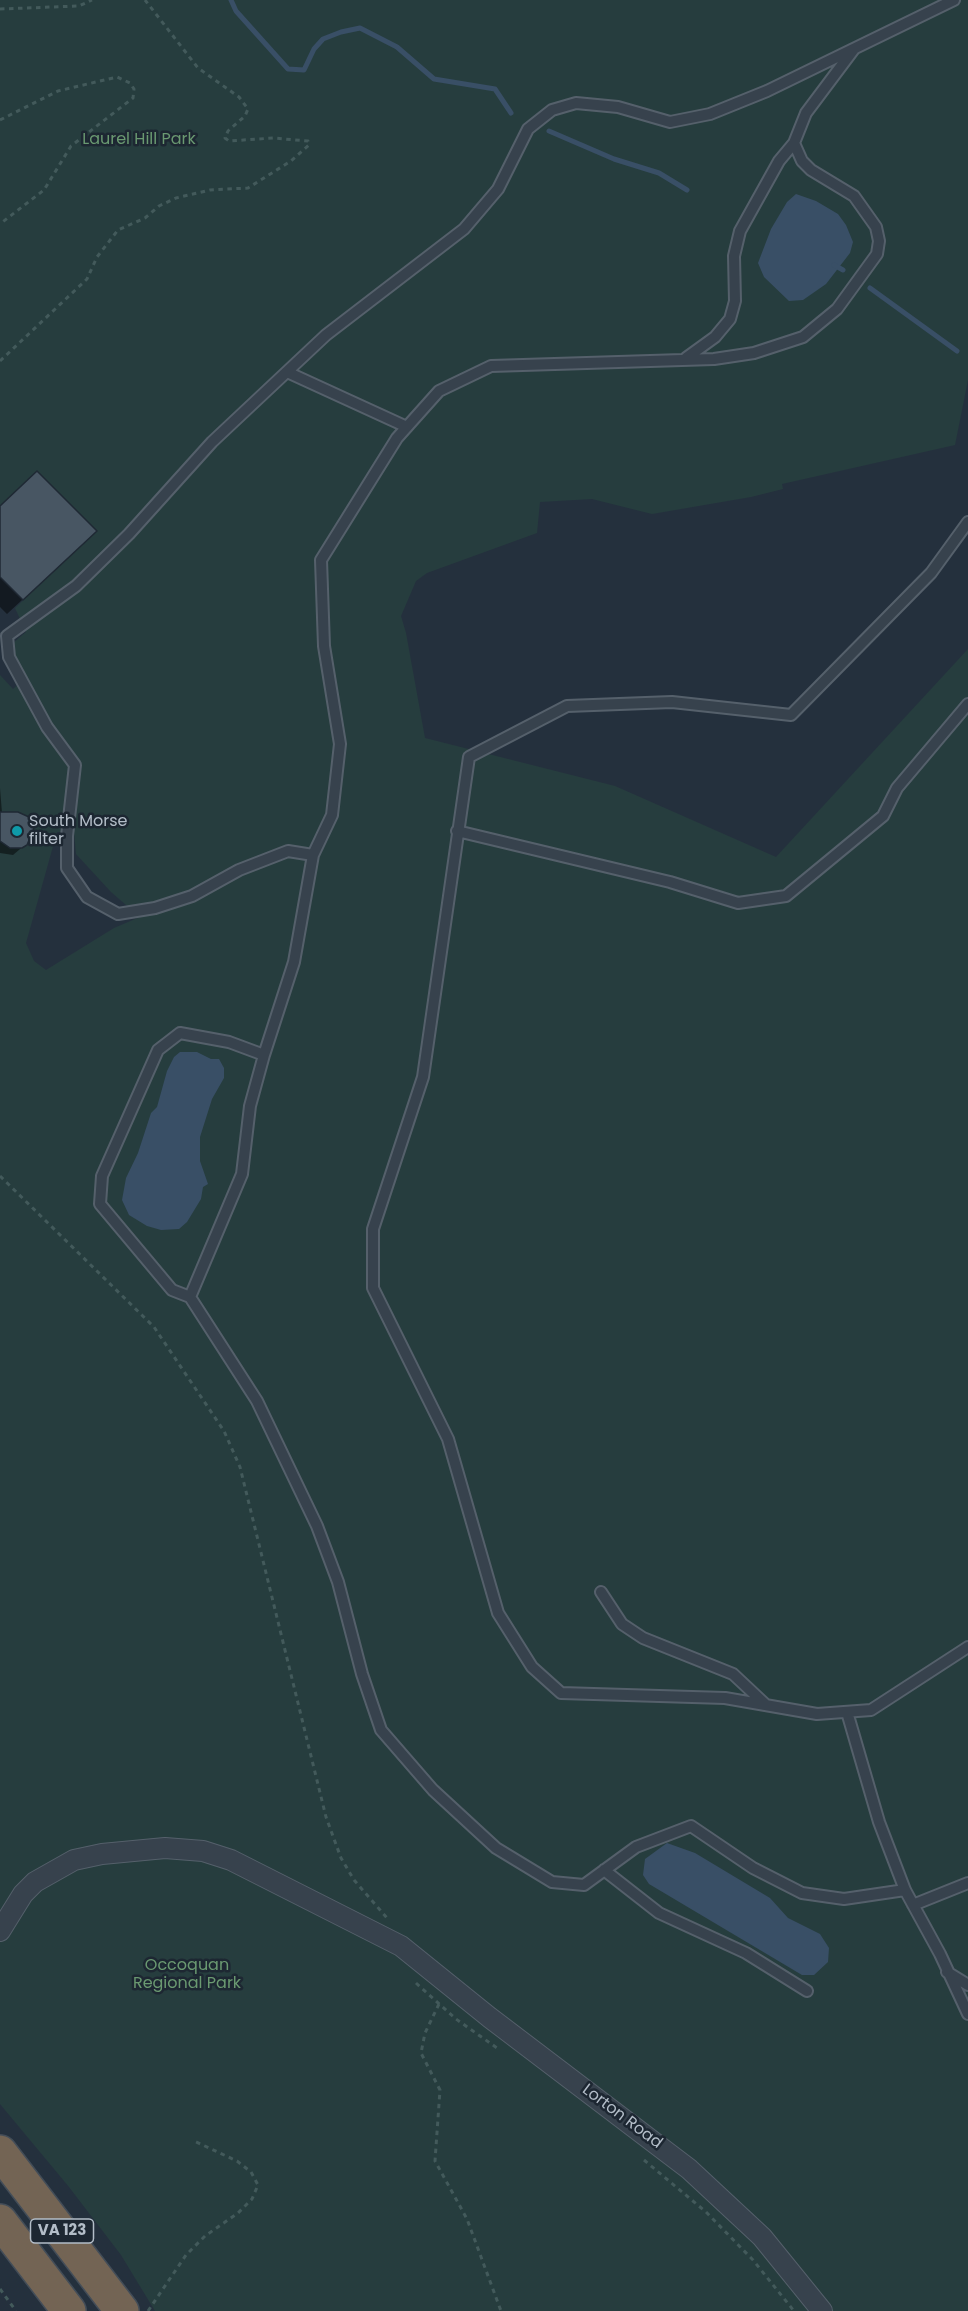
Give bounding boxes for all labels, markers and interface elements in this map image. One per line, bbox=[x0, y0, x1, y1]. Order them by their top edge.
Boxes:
park label: Laurel Hill Park bbox=[82, 130, 196, 150]
place label: South Morse filter bbox=[29, 812, 127, 850]
marker: South Morse filter bbox=[10, 824, 24, 838]
park label: Occoquan Regional Park bbox=[133, 1956, 241, 1994]
street label: Lorton Road bbox=[578, 2081, 666, 2153]
road number: VA 123 bbox=[31, 2219, 94, 2243]

